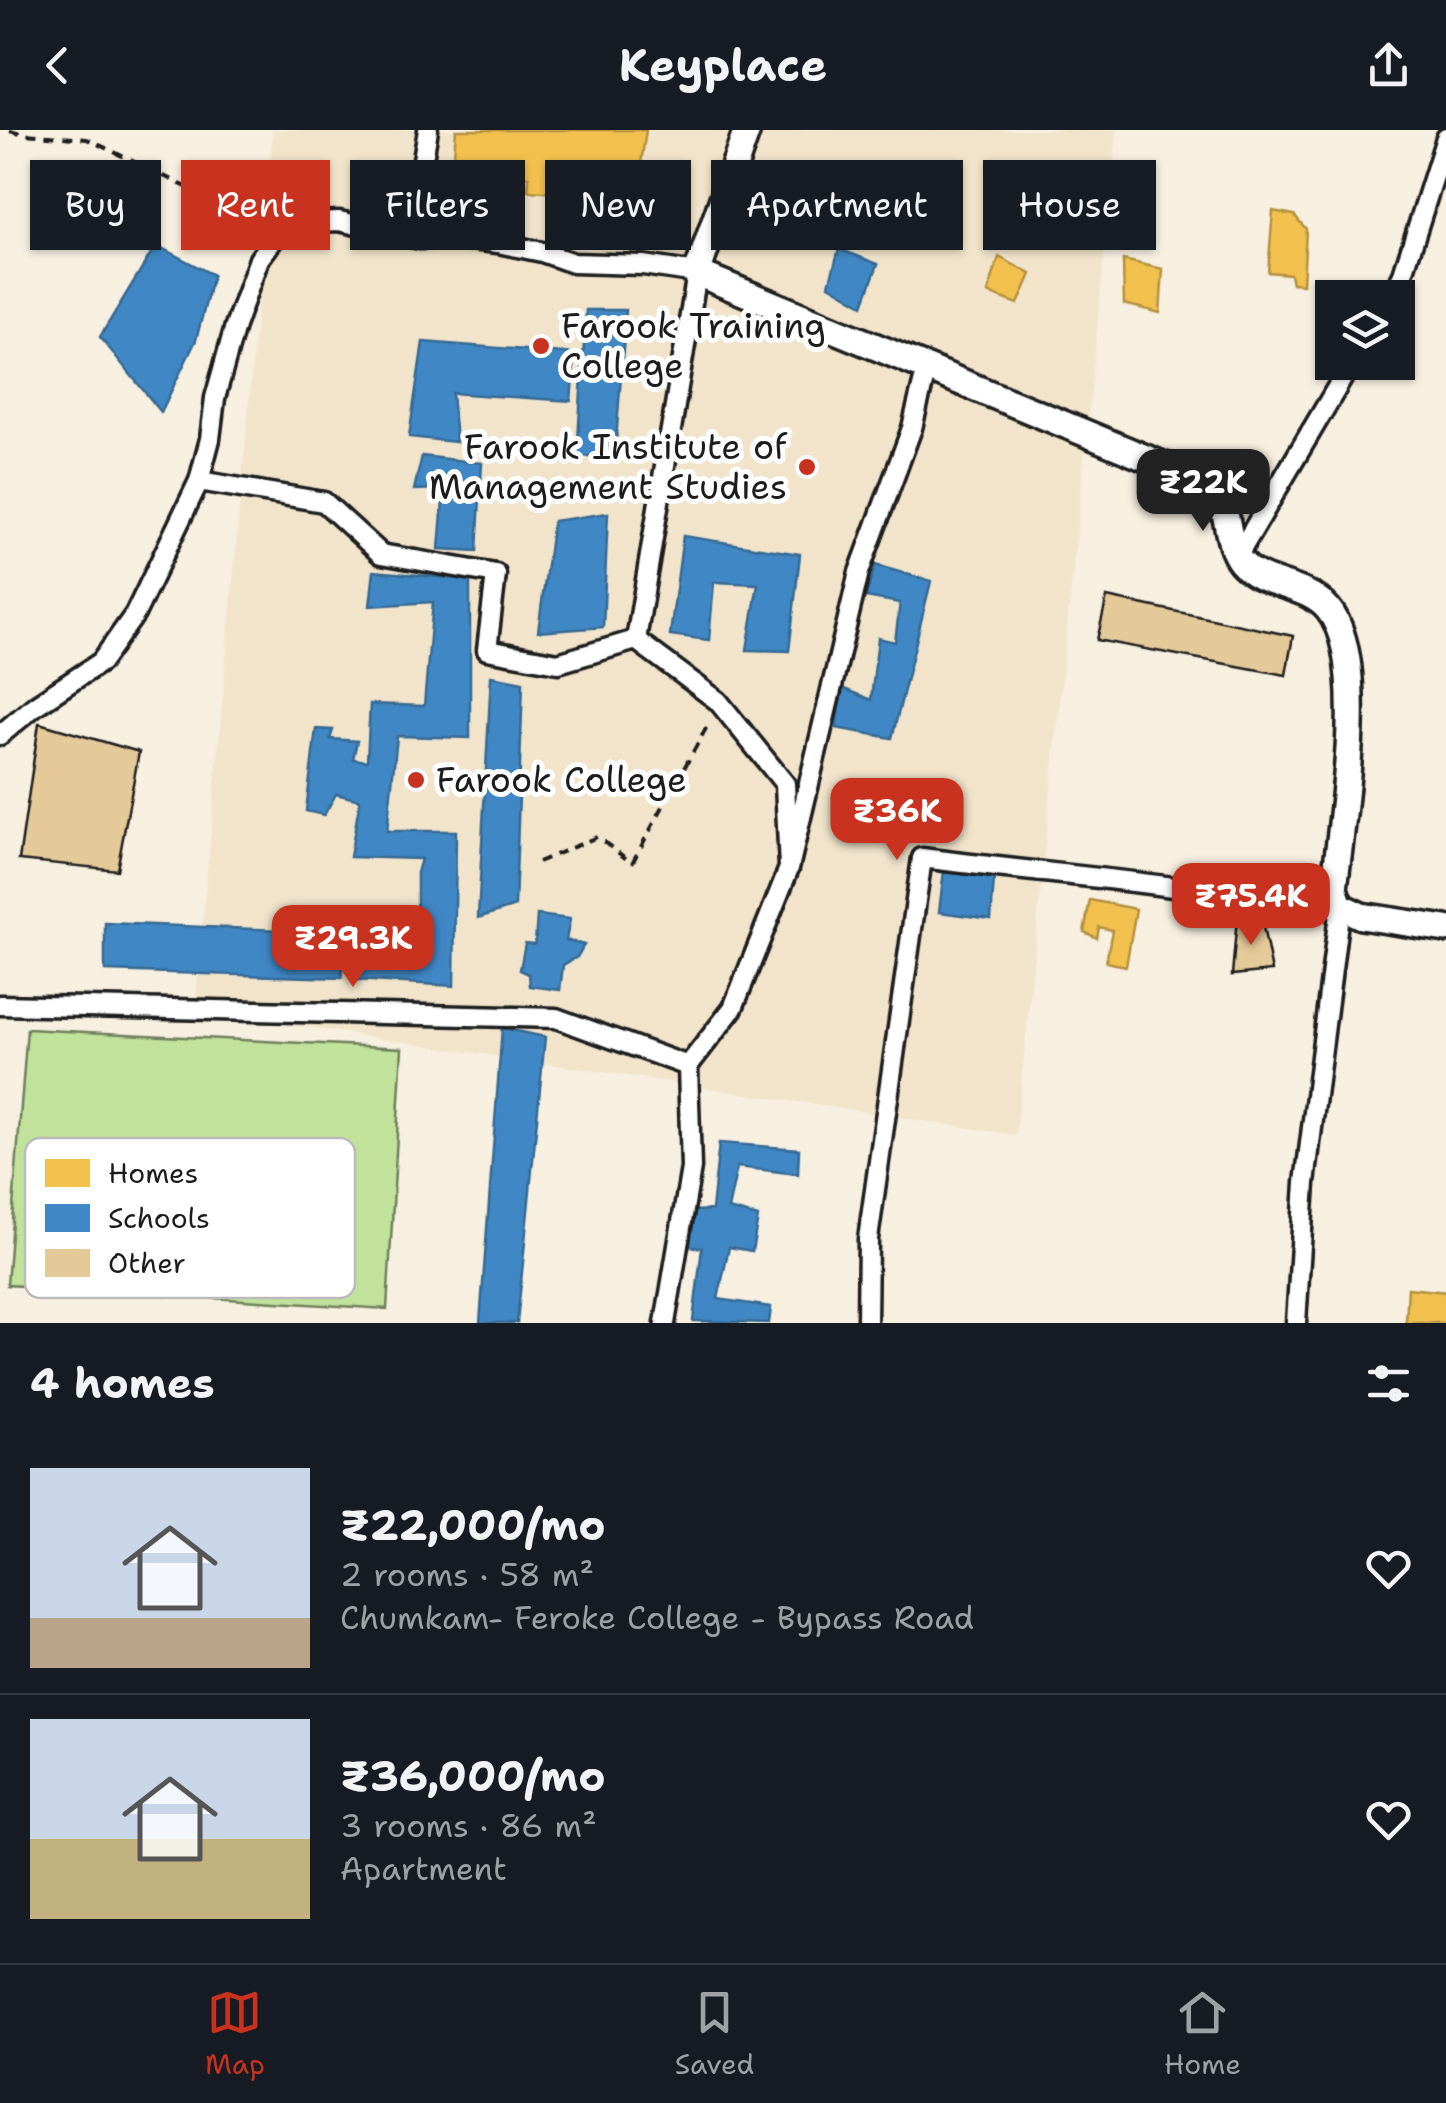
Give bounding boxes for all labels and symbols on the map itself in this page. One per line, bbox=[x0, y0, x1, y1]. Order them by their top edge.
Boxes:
place label: Farook Training College bbox=[561, 302, 826, 389]
marker: Farook Training College bbox=[530, 335, 552, 357]
place label: Farook Institute of Management Studies bbox=[429, 423, 788, 510]
pin: ₹22K bbox=[1144, 449, 1262, 534]
marker: Farook Institute of Management Studies bbox=[796, 456, 818, 478]
place label: Farook College bbox=[436, 756, 687, 803]
marker: Farook College bbox=[405, 769, 427, 791]
pin: ₹36K bbox=[838, 778, 956, 863]
pin: ₹75.4K bbox=[1170, 863, 1332, 948]
pin: ₹29.3K bbox=[272, 905, 434, 990]
legend bbox=[25, 1138, 355, 1298]
text: Homes bbox=[108, 1154, 198, 1192]
text: Schools bbox=[108, 1199, 210, 1237]
text: Other bbox=[108, 1244, 186, 1282]

